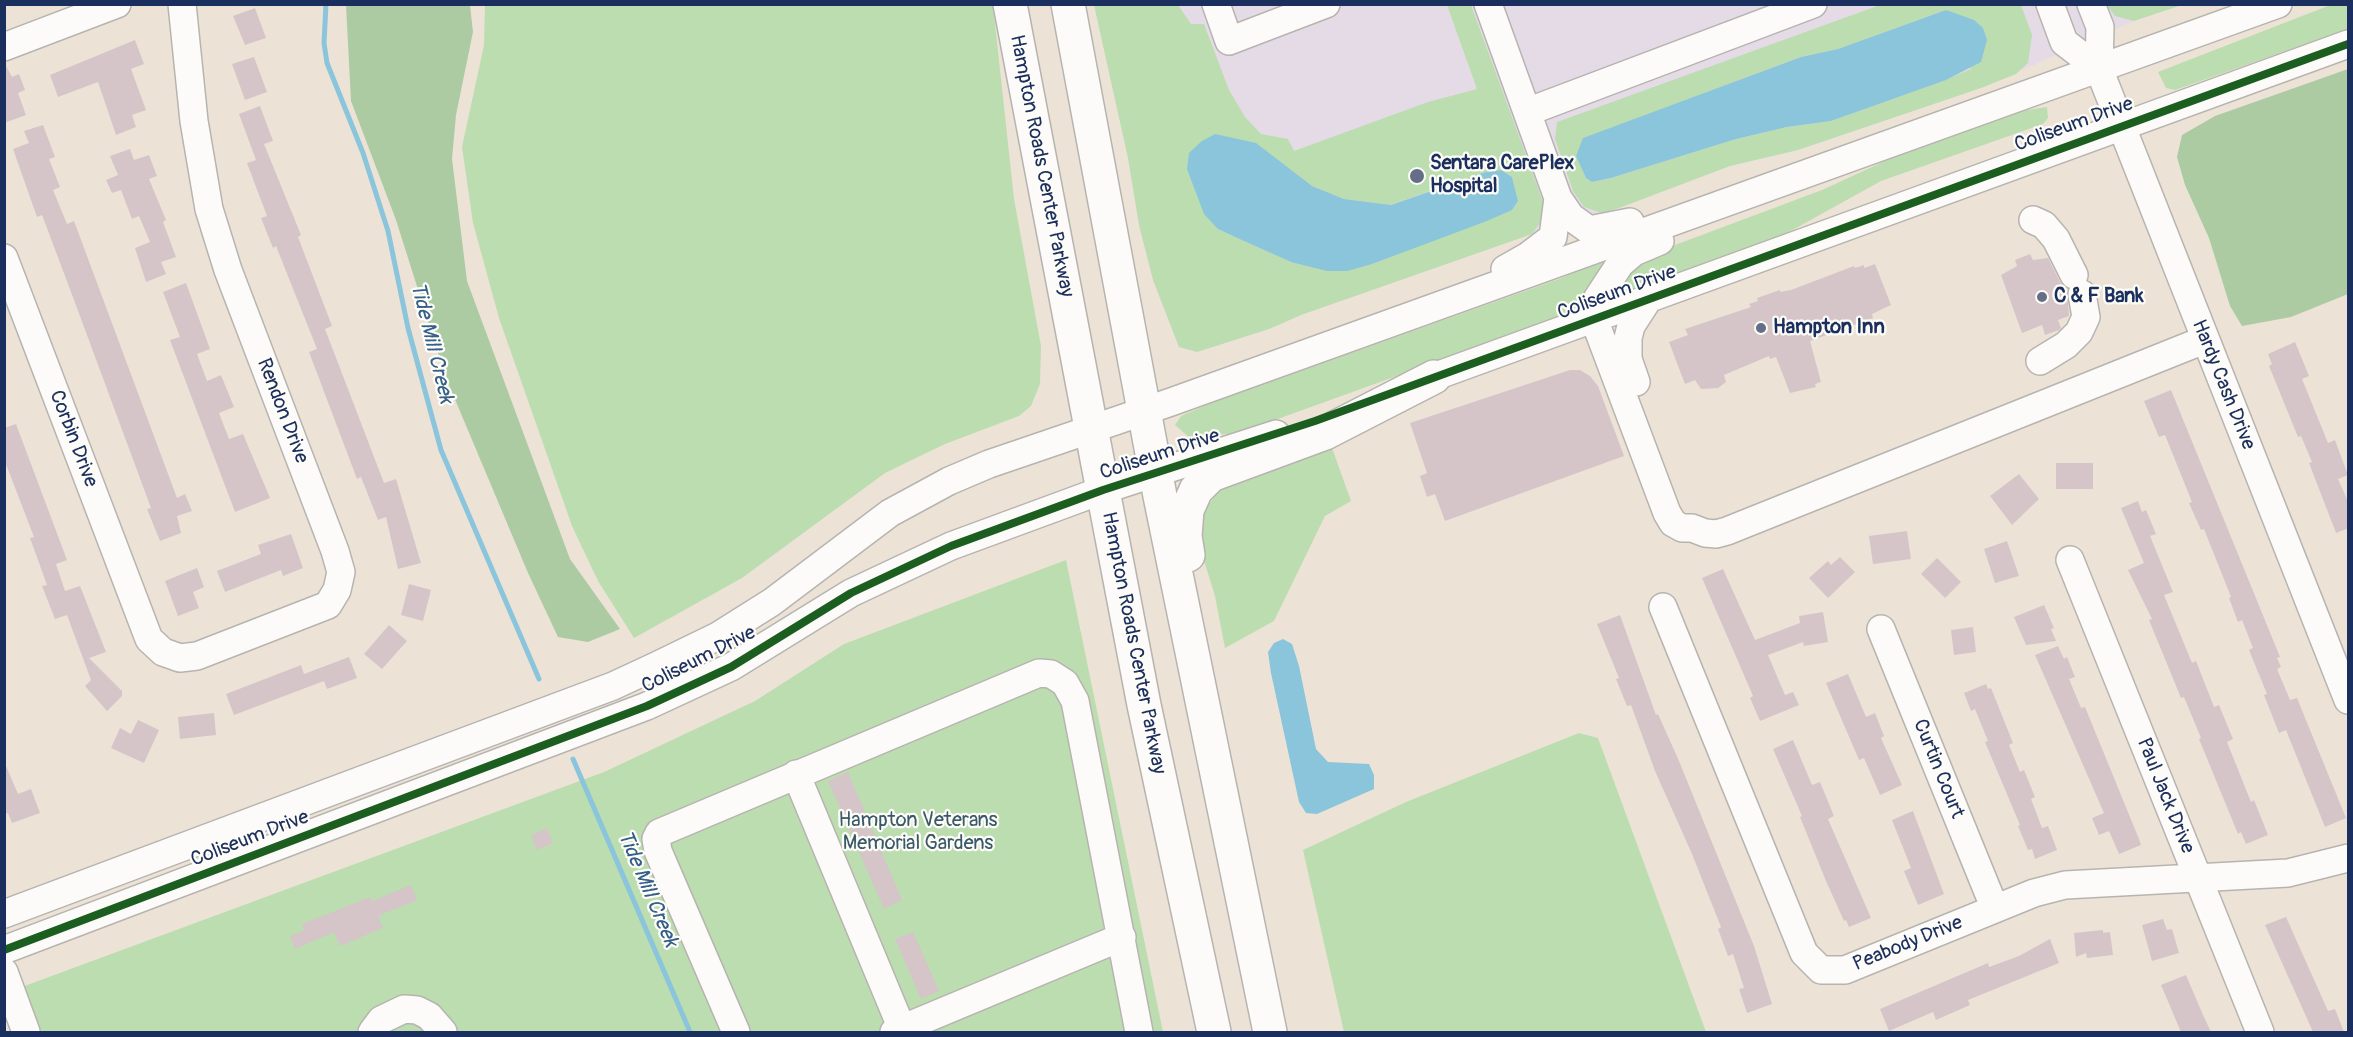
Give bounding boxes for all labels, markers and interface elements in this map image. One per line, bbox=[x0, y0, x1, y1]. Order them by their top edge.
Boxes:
street label: Hampton Roads Center Parkway bbox=[1004, 33, 1078, 299]
street label: Coliseum Drive bbox=[2011, 92, 2137, 158]
place label: Sentara CarePlex Hospital bbox=[1430, 152, 1574, 199]
marker: Sentara CarePlex Hospital bbox=[1408, 167, 1426, 185]
street label: Coliseum Drive bbox=[1554, 260, 1680, 326]
water label: Tide Mill Creek bbox=[404, 280, 458, 406]
place label: C & F Bank bbox=[2054, 285, 2144, 309]
marker: C & F Bank bbox=[2035, 290, 2049, 304]
place label: Hampton Inn bbox=[1773, 316, 1885, 340]
street label: Hardy Cash Drive bbox=[2186, 316, 2260, 454]
marker: Hampton Inn bbox=[1754, 321, 1768, 335]
street label: Rendon Drive bbox=[251, 355, 313, 467]
street label: Corbin Drive bbox=[44, 387, 102, 491]
street label: Coliseum Drive bbox=[1097, 424, 1223, 486]
street label: Hampton Roads Center Parkway bbox=[1096, 510, 1170, 776]
street label: Coliseum Drive bbox=[638, 621, 760, 699]
street label: Curtin Court bbox=[1907, 716, 1969, 822]
street label: Paul Jack Drive bbox=[2131, 735, 2199, 857]
street label: Coliseum Drive bbox=[188, 805, 312, 873]
park label: Hampton Veterans Memorial Gardens bbox=[839, 809, 997, 856]
water label: Tide Mill Creek bbox=[611, 827, 683, 951]
street label: Peabody Drive bbox=[1850, 911, 1966, 977]

